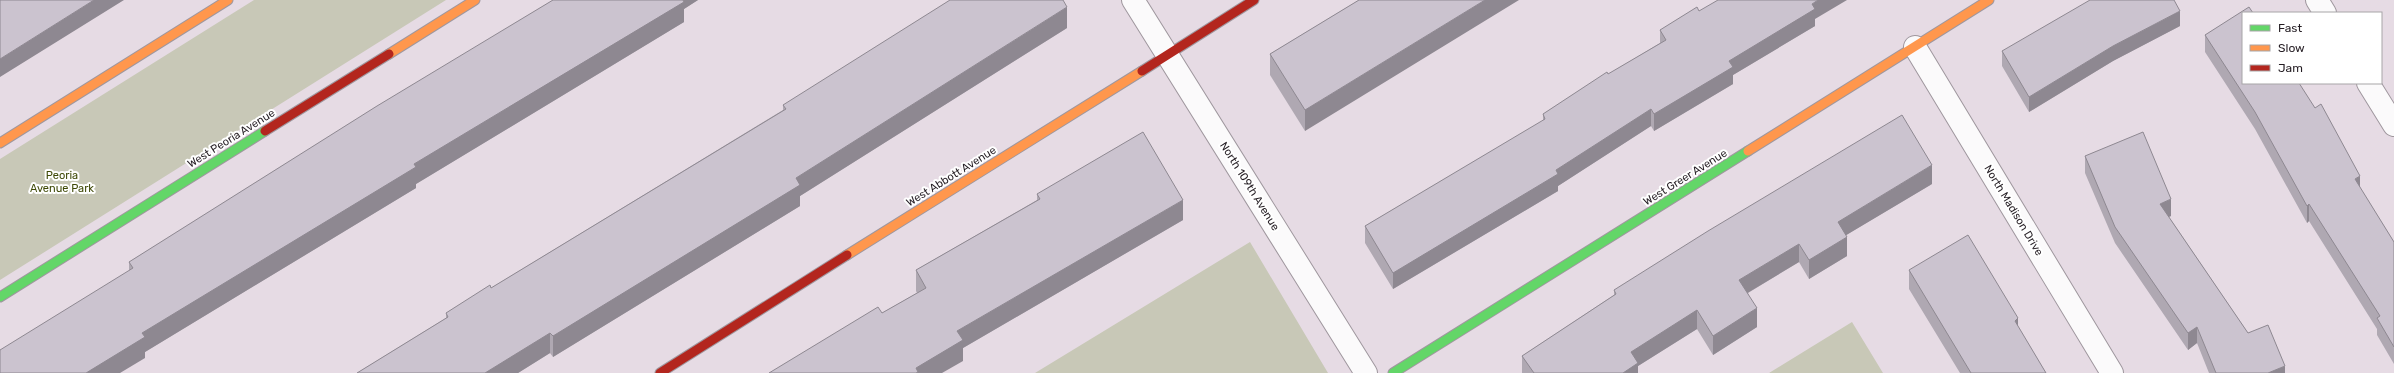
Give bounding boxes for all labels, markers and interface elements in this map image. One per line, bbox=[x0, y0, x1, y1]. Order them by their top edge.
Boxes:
legend bbox=[2242, 12, 2382, 84]
text: Fast bbox=[2278, 21, 2302, 35]
text: Slow bbox=[2278, 41, 2305, 55]
text: Jam bbox=[2278, 61, 2303, 75]
street label: West Peoria Avenue bbox=[185, 106, 277, 171]
street label: North 109th Avenue bbox=[1217, 140, 1282, 233]
street label: West Abbott Avenue bbox=[904, 144, 999, 209]
street label: West Greer Avenue bbox=[1641, 146, 1729, 208]
street label: North Madison Drive bbox=[1981, 163, 2046, 258]
park label: Peoria Avenue Park bbox=[30, 169, 94, 195]

